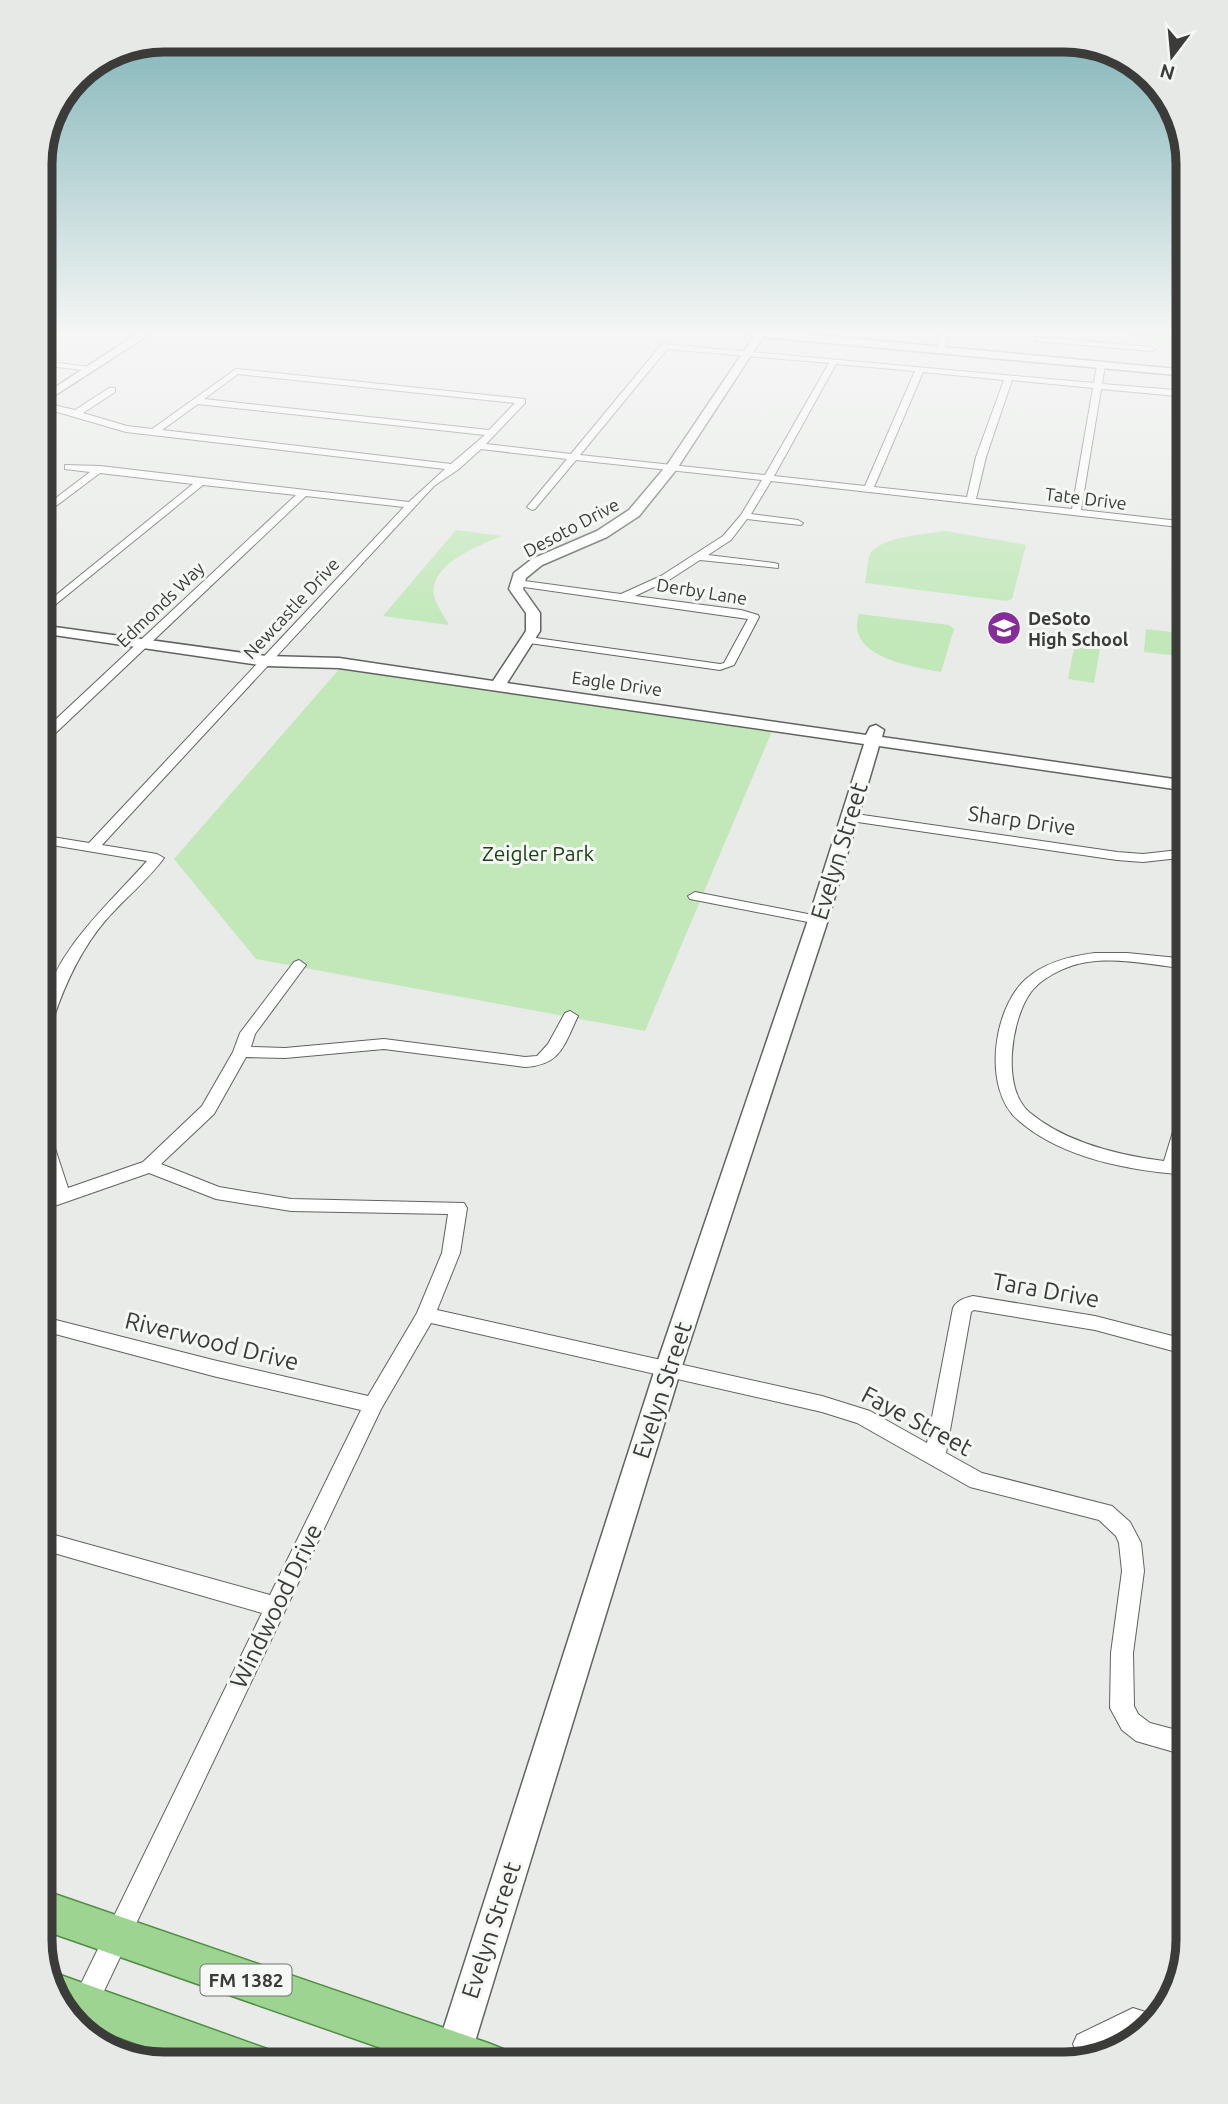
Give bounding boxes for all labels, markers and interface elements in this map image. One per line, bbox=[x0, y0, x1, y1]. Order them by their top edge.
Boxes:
north arrow bbox=[1137, 21, 1207, 91]
text: N bbox=[1157, 60, 1177, 85]
street label: Tate Drive bbox=[1044, 483, 1128, 513]
street label: Desoto Drive bbox=[520, 493, 622, 561]
street label: Newcastle Drive bbox=[239, 553, 343, 663]
street label: Edmonds Way bbox=[112, 557, 208, 651]
street label: Derby Lane bbox=[655, 574, 749, 608]
place label: DeSoto High School bbox=[1028, 608, 1129, 649]
school or university icon: DeSoto High School bbox=[985, 609, 1023, 647]
street label: Eagle Drive bbox=[571, 667, 663, 699]
street label: Evelyn Street bbox=[805, 779, 873, 923]
street label: Sharp Drive bbox=[967, 801, 1077, 839]
park label: Zeigler Park bbox=[482, 841, 595, 865]
street label: Tara Drive bbox=[990, 1267, 1102, 1313]
street label: Riverwood Drive bbox=[122, 1306, 302, 1376]
street label: Evelyn Street bbox=[627, 1318, 697, 1462]
street label: Faye Street bbox=[857, 1381, 977, 1462]
street label: Windwood Drive bbox=[225, 1520, 327, 1692]
street label: Evelyn Street bbox=[456, 1858, 526, 2002]
road number: FM 1382 bbox=[201, 1964, 292, 1996]

